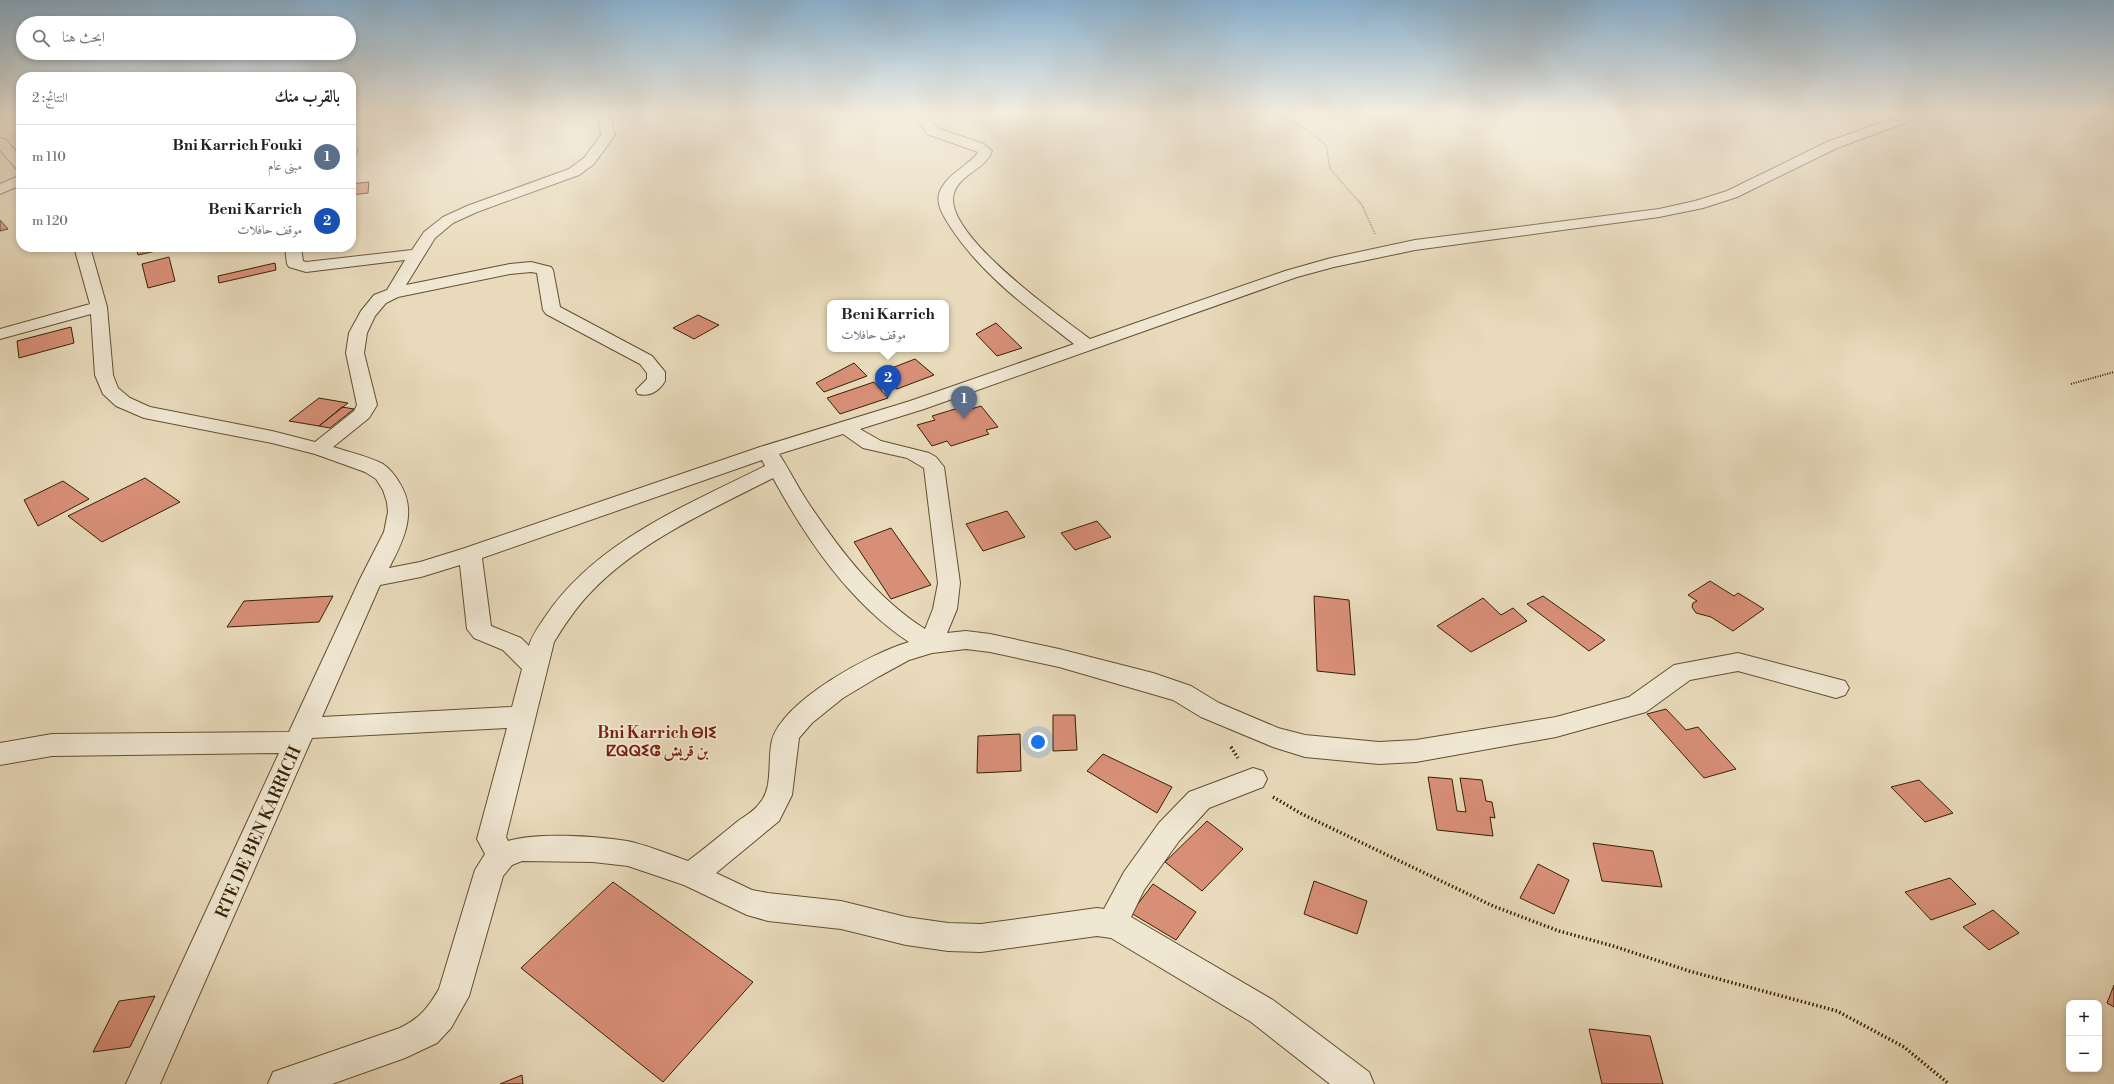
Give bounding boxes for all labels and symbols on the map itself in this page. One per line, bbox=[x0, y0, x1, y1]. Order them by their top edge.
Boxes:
pin: 2 bbox=[875, 365, 901, 398]
pin: 1 bbox=[951, 386, 977, 419]
district label: Bni Karrich ⴱⵏⵉ ⵇⵕⵕⵉⵛ بن قريش bbox=[597, 723, 717, 762]
your location bbox=[1028, 732, 1048, 752]
street label: RTE DE BEN KARRICH bbox=[211, 743, 307, 922]

